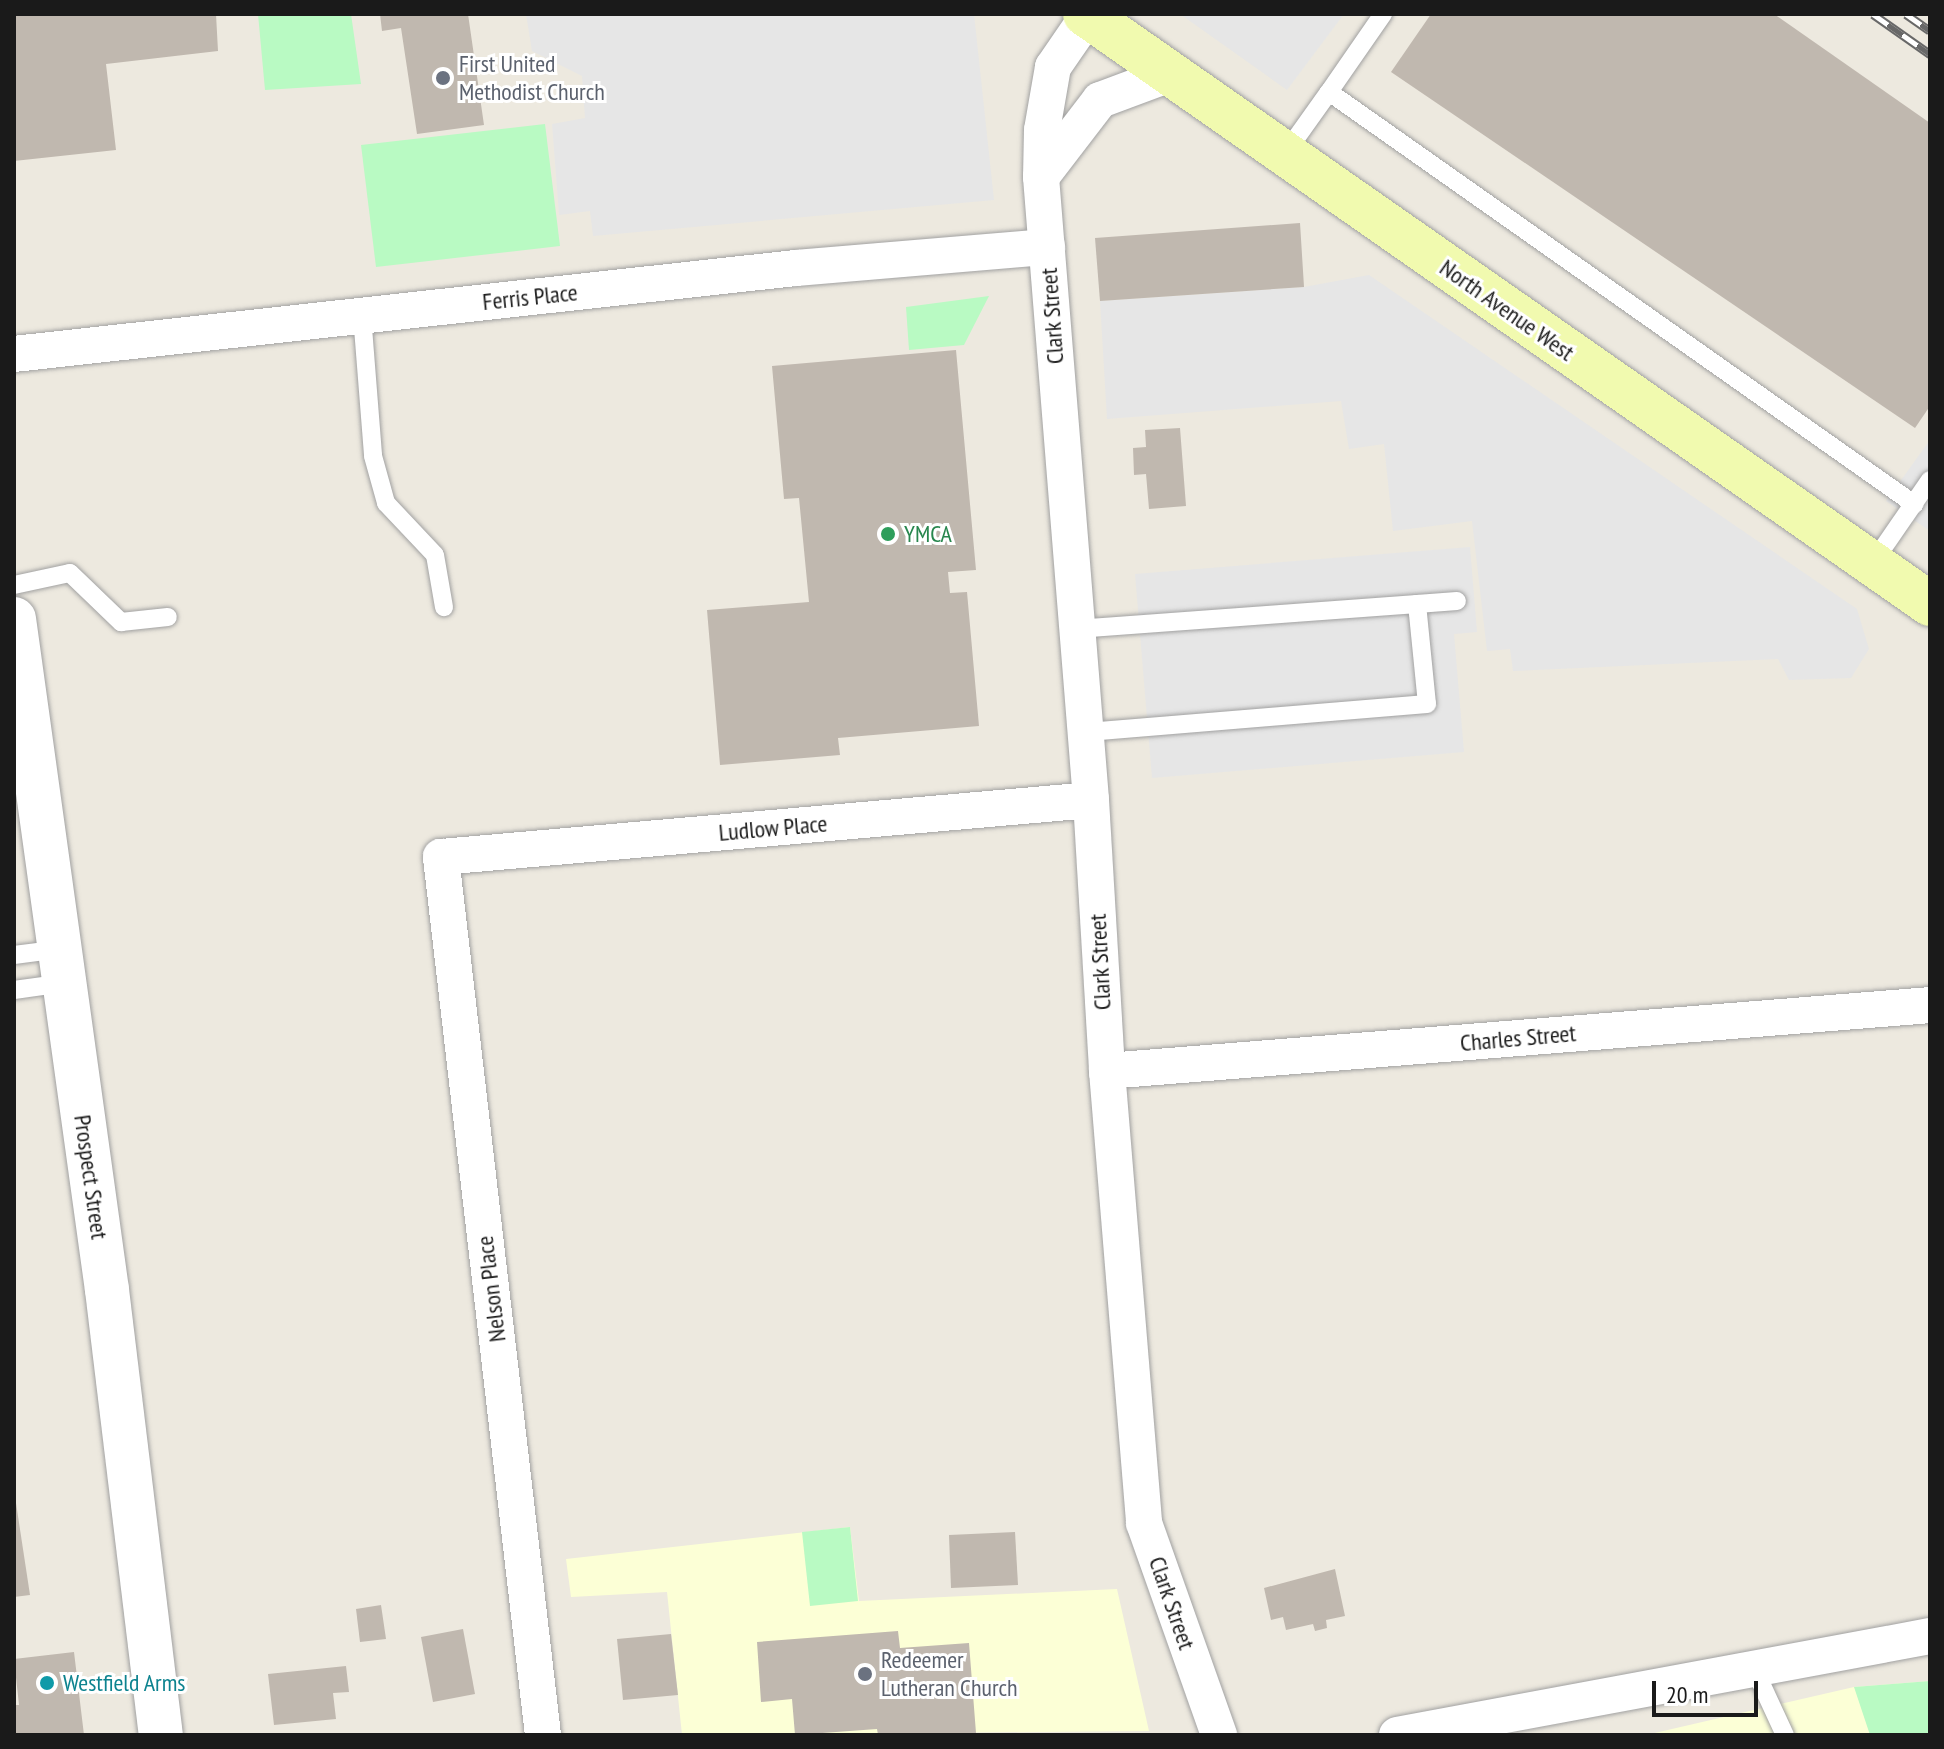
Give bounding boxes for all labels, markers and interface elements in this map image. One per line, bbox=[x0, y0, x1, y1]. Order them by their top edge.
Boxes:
place label: First United Methodist Church bbox=[459, 50, 605, 106]
marker: First United Methodist Church bbox=[434, 69, 452, 87]
street label: North Avenue West bbox=[1434, 253, 1580, 367]
street label: Clark Street bbox=[1034, 267, 1070, 365]
street label: Ferris Place bbox=[481, 278, 579, 316]
place label: YMCA bbox=[904, 520, 952, 548]
marker: YMCA bbox=[879, 525, 897, 543]
street label: Ludlow Place bbox=[717, 809, 829, 847]
street label: Clark Street bbox=[1083, 913, 1117, 1011]
street label: Charles Street bbox=[1459, 1019, 1577, 1057]
street label: Prospect Street bbox=[68, 1113, 114, 1241]
street label: Nelson Place bbox=[470, 1234, 512, 1344]
street label: Clark Street bbox=[1143, 1553, 1201, 1653]
place label: Redeemer Lutheran Church bbox=[881, 1646, 1018, 1702]
marker: Redeemer Lutheran Church bbox=[856, 1665, 874, 1683]
scale bar bbox=[1656, 1665, 1762, 1715]
place label: Westfield Arms bbox=[63, 1669, 186, 1697]
marker: Westfield Arms bbox=[38, 1674, 56, 1692]
text: 20 m bbox=[1666, 1679, 1708, 1710]

